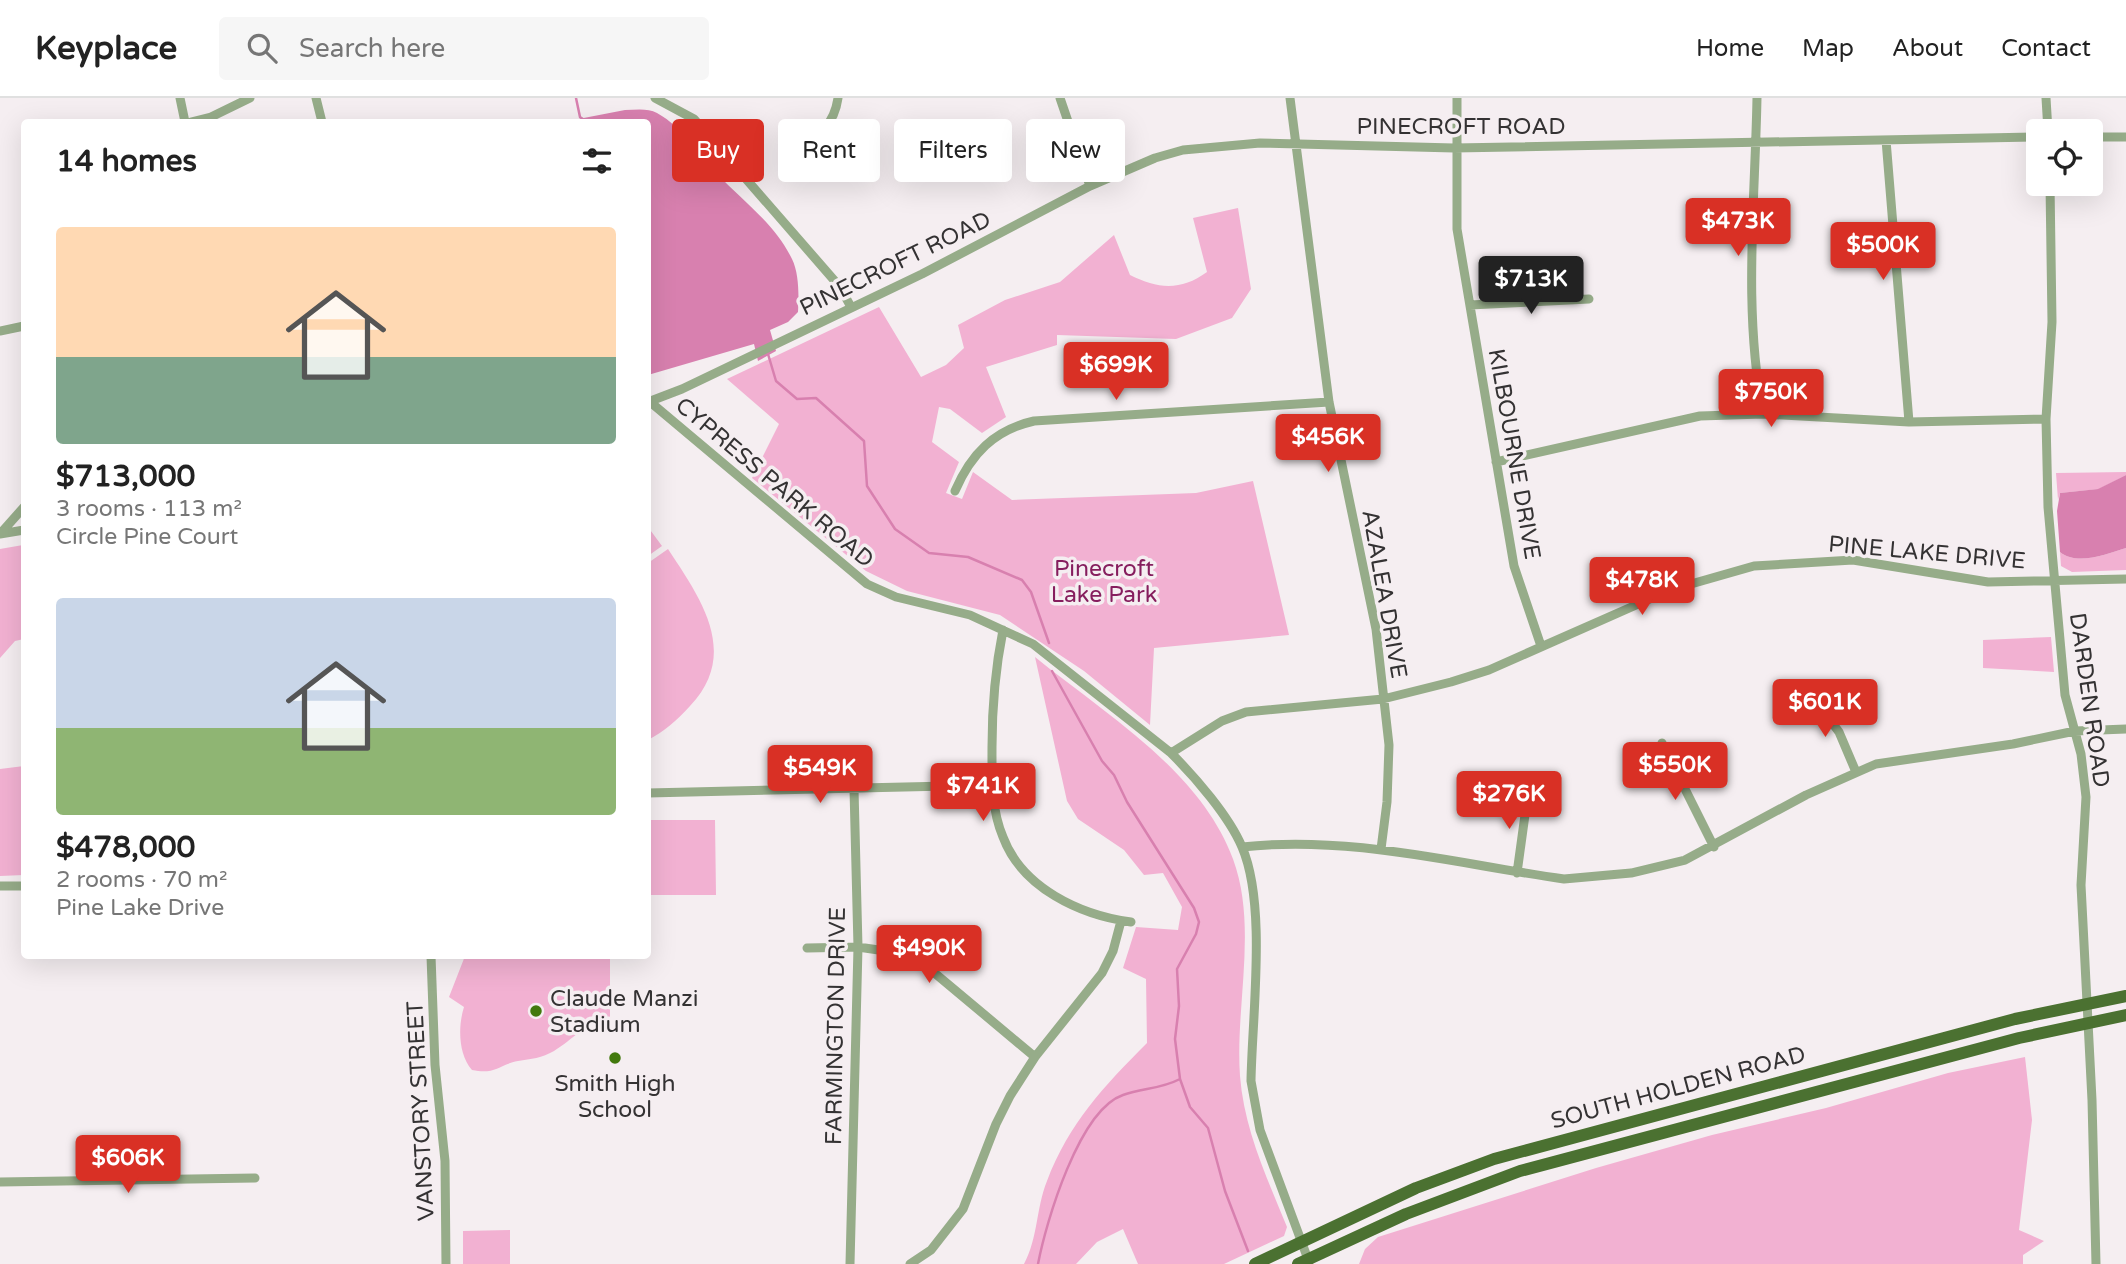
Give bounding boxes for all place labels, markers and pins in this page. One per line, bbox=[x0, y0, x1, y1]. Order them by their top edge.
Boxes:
pin: $473K bbox=[1689, 198, 1787, 258]
pin: $500K bbox=[1834, 222, 1932, 282]
pin: $713K bbox=[1482, 256, 1580, 316]
pin: $699K bbox=[1067, 342, 1165, 402]
pin: $750K bbox=[1722, 370, 1820, 429]
pin: $456K bbox=[1279, 414, 1377, 474]
pin: $478K bbox=[1593, 558, 1691, 617]
pin: $601K bbox=[1776, 680, 1874, 739]
pin: $550K bbox=[1626, 742, 1724, 802]
pin: $549K bbox=[771, 746, 869, 805]
pin: $741K bbox=[934, 764, 1032, 823]
pin: $276K bbox=[1460, 772, 1558, 831]
pin: $490K bbox=[880, 926, 978, 985]
place label: Claude Manzi Stadium bbox=[550, 985, 698, 1039]
marker: Claude Manzi Stadium bbox=[528, 1003, 544, 1019]
marker: Smith High School bbox=[607, 1050, 623, 1066]
place label: Smith High School bbox=[555, 1070, 675, 1124]
pin: $606K bbox=[79, 1136, 177, 1195]

